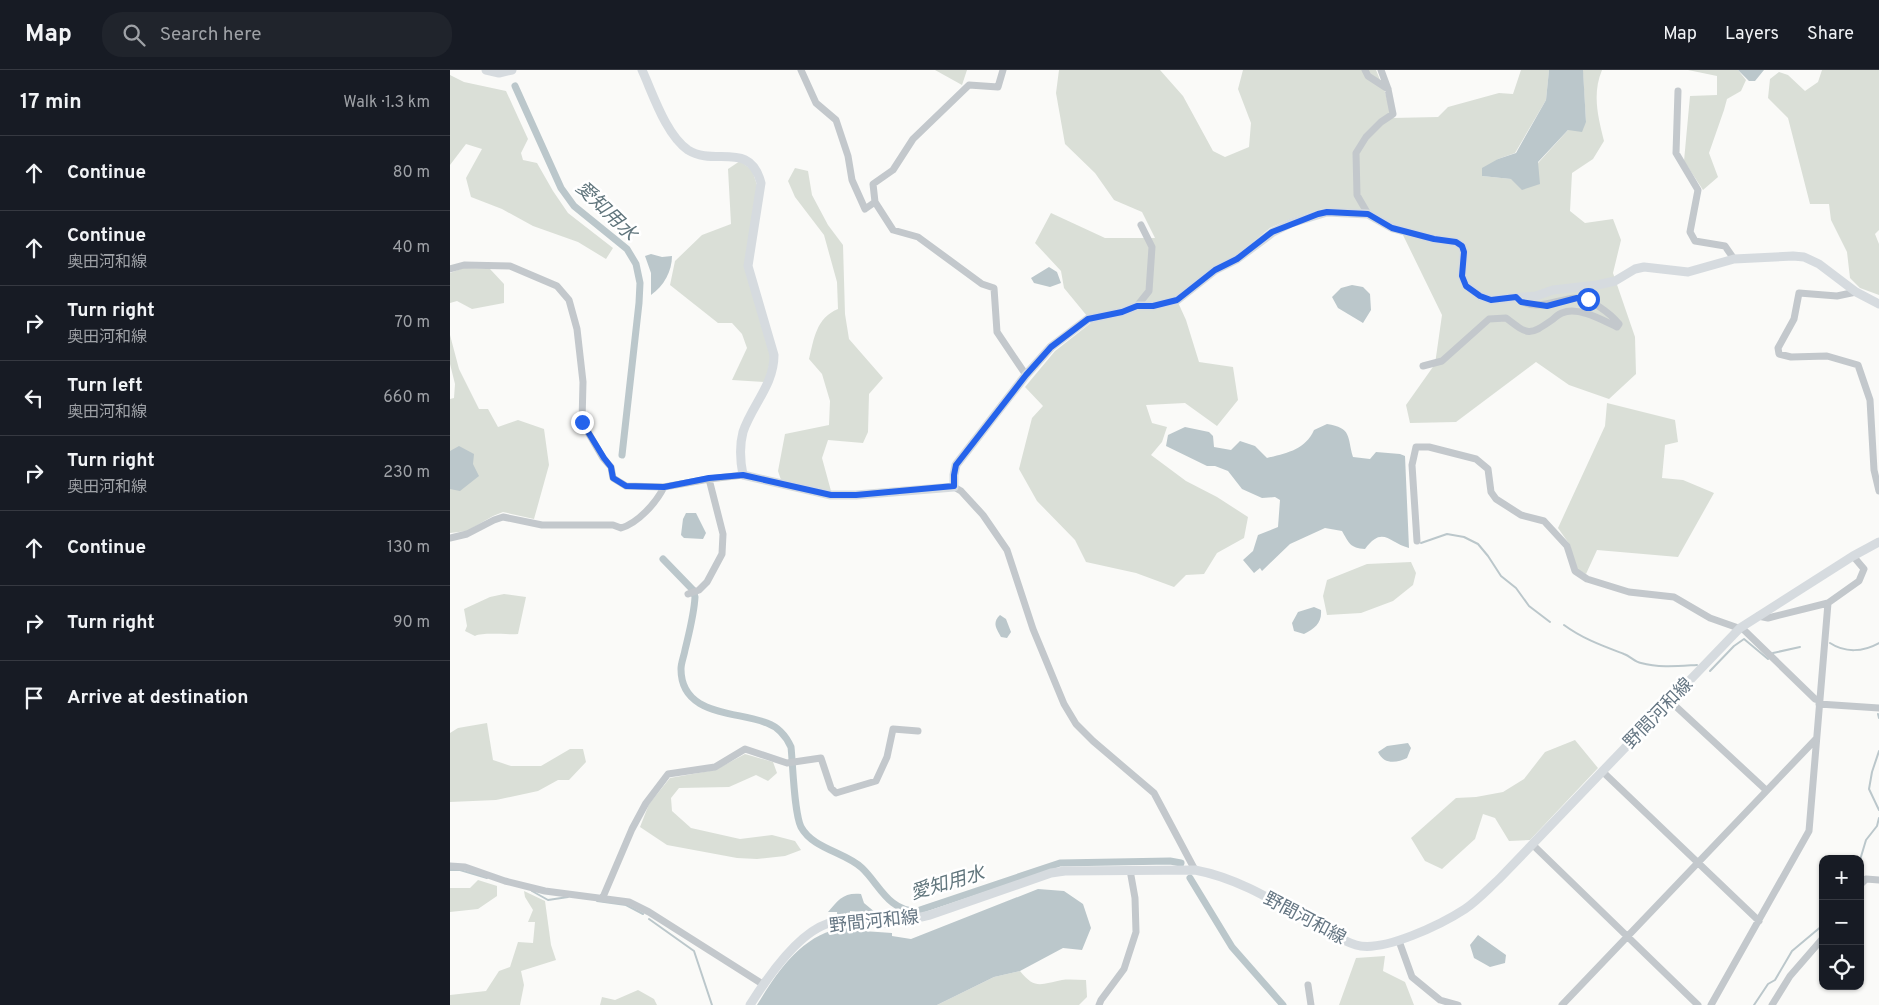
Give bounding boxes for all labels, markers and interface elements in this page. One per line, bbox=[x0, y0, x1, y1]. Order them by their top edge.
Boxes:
search box bbox=[102, 12, 452, 57]
text: Map bbox=[25, 20, 72, 50]
icon: search bbox=[120, 21, 148, 49]
text: Search here bbox=[160, 23, 261, 47]
text: Map bbox=[1663, 23, 1697, 46]
text: Layers bbox=[1725, 23, 1779, 46]
text: Share bbox=[1807, 23, 1854, 46]
text: 17 min bbox=[20, 89, 82, 116]
text: Walk · 1.3 km bbox=[343, 93, 430, 113]
icon: ahead bbox=[20, 159, 48, 187]
text: Continue bbox=[67, 161, 146, 185]
text: 80 m bbox=[393, 163, 430, 183]
water label: 愛知用水 bbox=[570, 176, 643, 248]
text: Continue bbox=[67, 224, 146, 248]
icon: ahead bbox=[20, 234, 48, 262]
text: 40 m bbox=[392, 238, 430, 258]
text: 奥田河和線 bbox=[67, 253, 147, 273]
route start bbox=[1577, 288, 1600, 311]
text: Turn right bbox=[67, 299, 155, 323]
icon: right bbox=[20, 309, 48, 337]
text: 70 m bbox=[395, 313, 430, 333]
text: 奥田河和線 bbox=[67, 328, 147, 348]
text: Turn left bbox=[67, 374, 143, 398]
icon: left bbox=[20, 384, 48, 412]
text: 660 m bbox=[383, 388, 430, 408]
text: 奥田河和線 bbox=[67, 403, 147, 423]
route end bbox=[571, 411, 594, 434]
text: Turn right bbox=[67, 449, 155, 473]
icon: right bbox=[20, 459, 48, 487]
text: 230 m bbox=[383, 463, 430, 483]
text: 奥田河和線 bbox=[67, 478, 147, 498]
icon: ahead bbox=[20, 534, 48, 562]
text: Continue bbox=[67, 536, 146, 560]
text: 130 m bbox=[387, 538, 430, 558]
icon: right bbox=[20, 609, 48, 637]
text: Turn right bbox=[67, 611, 155, 635]
text: 90 m bbox=[393, 613, 430, 633]
street label: 野間河和線 bbox=[1620, 674, 1699, 754]
icon: arrive bbox=[20, 684, 48, 712]
text: Arrive at destination bbox=[67, 686, 248, 710]
map controls bbox=[1819, 855, 1864, 990]
button: + bbox=[1819, 855, 1864, 900]
water label: 愛知用水 bbox=[908, 861, 989, 906]
street label: 野間河和線 bbox=[1259, 888, 1349, 951]
button: − bbox=[1819, 900, 1864, 945]
street label: 野間河和線 bbox=[828, 906, 920, 939]
button: locate bbox=[1819, 945, 1864, 990]

